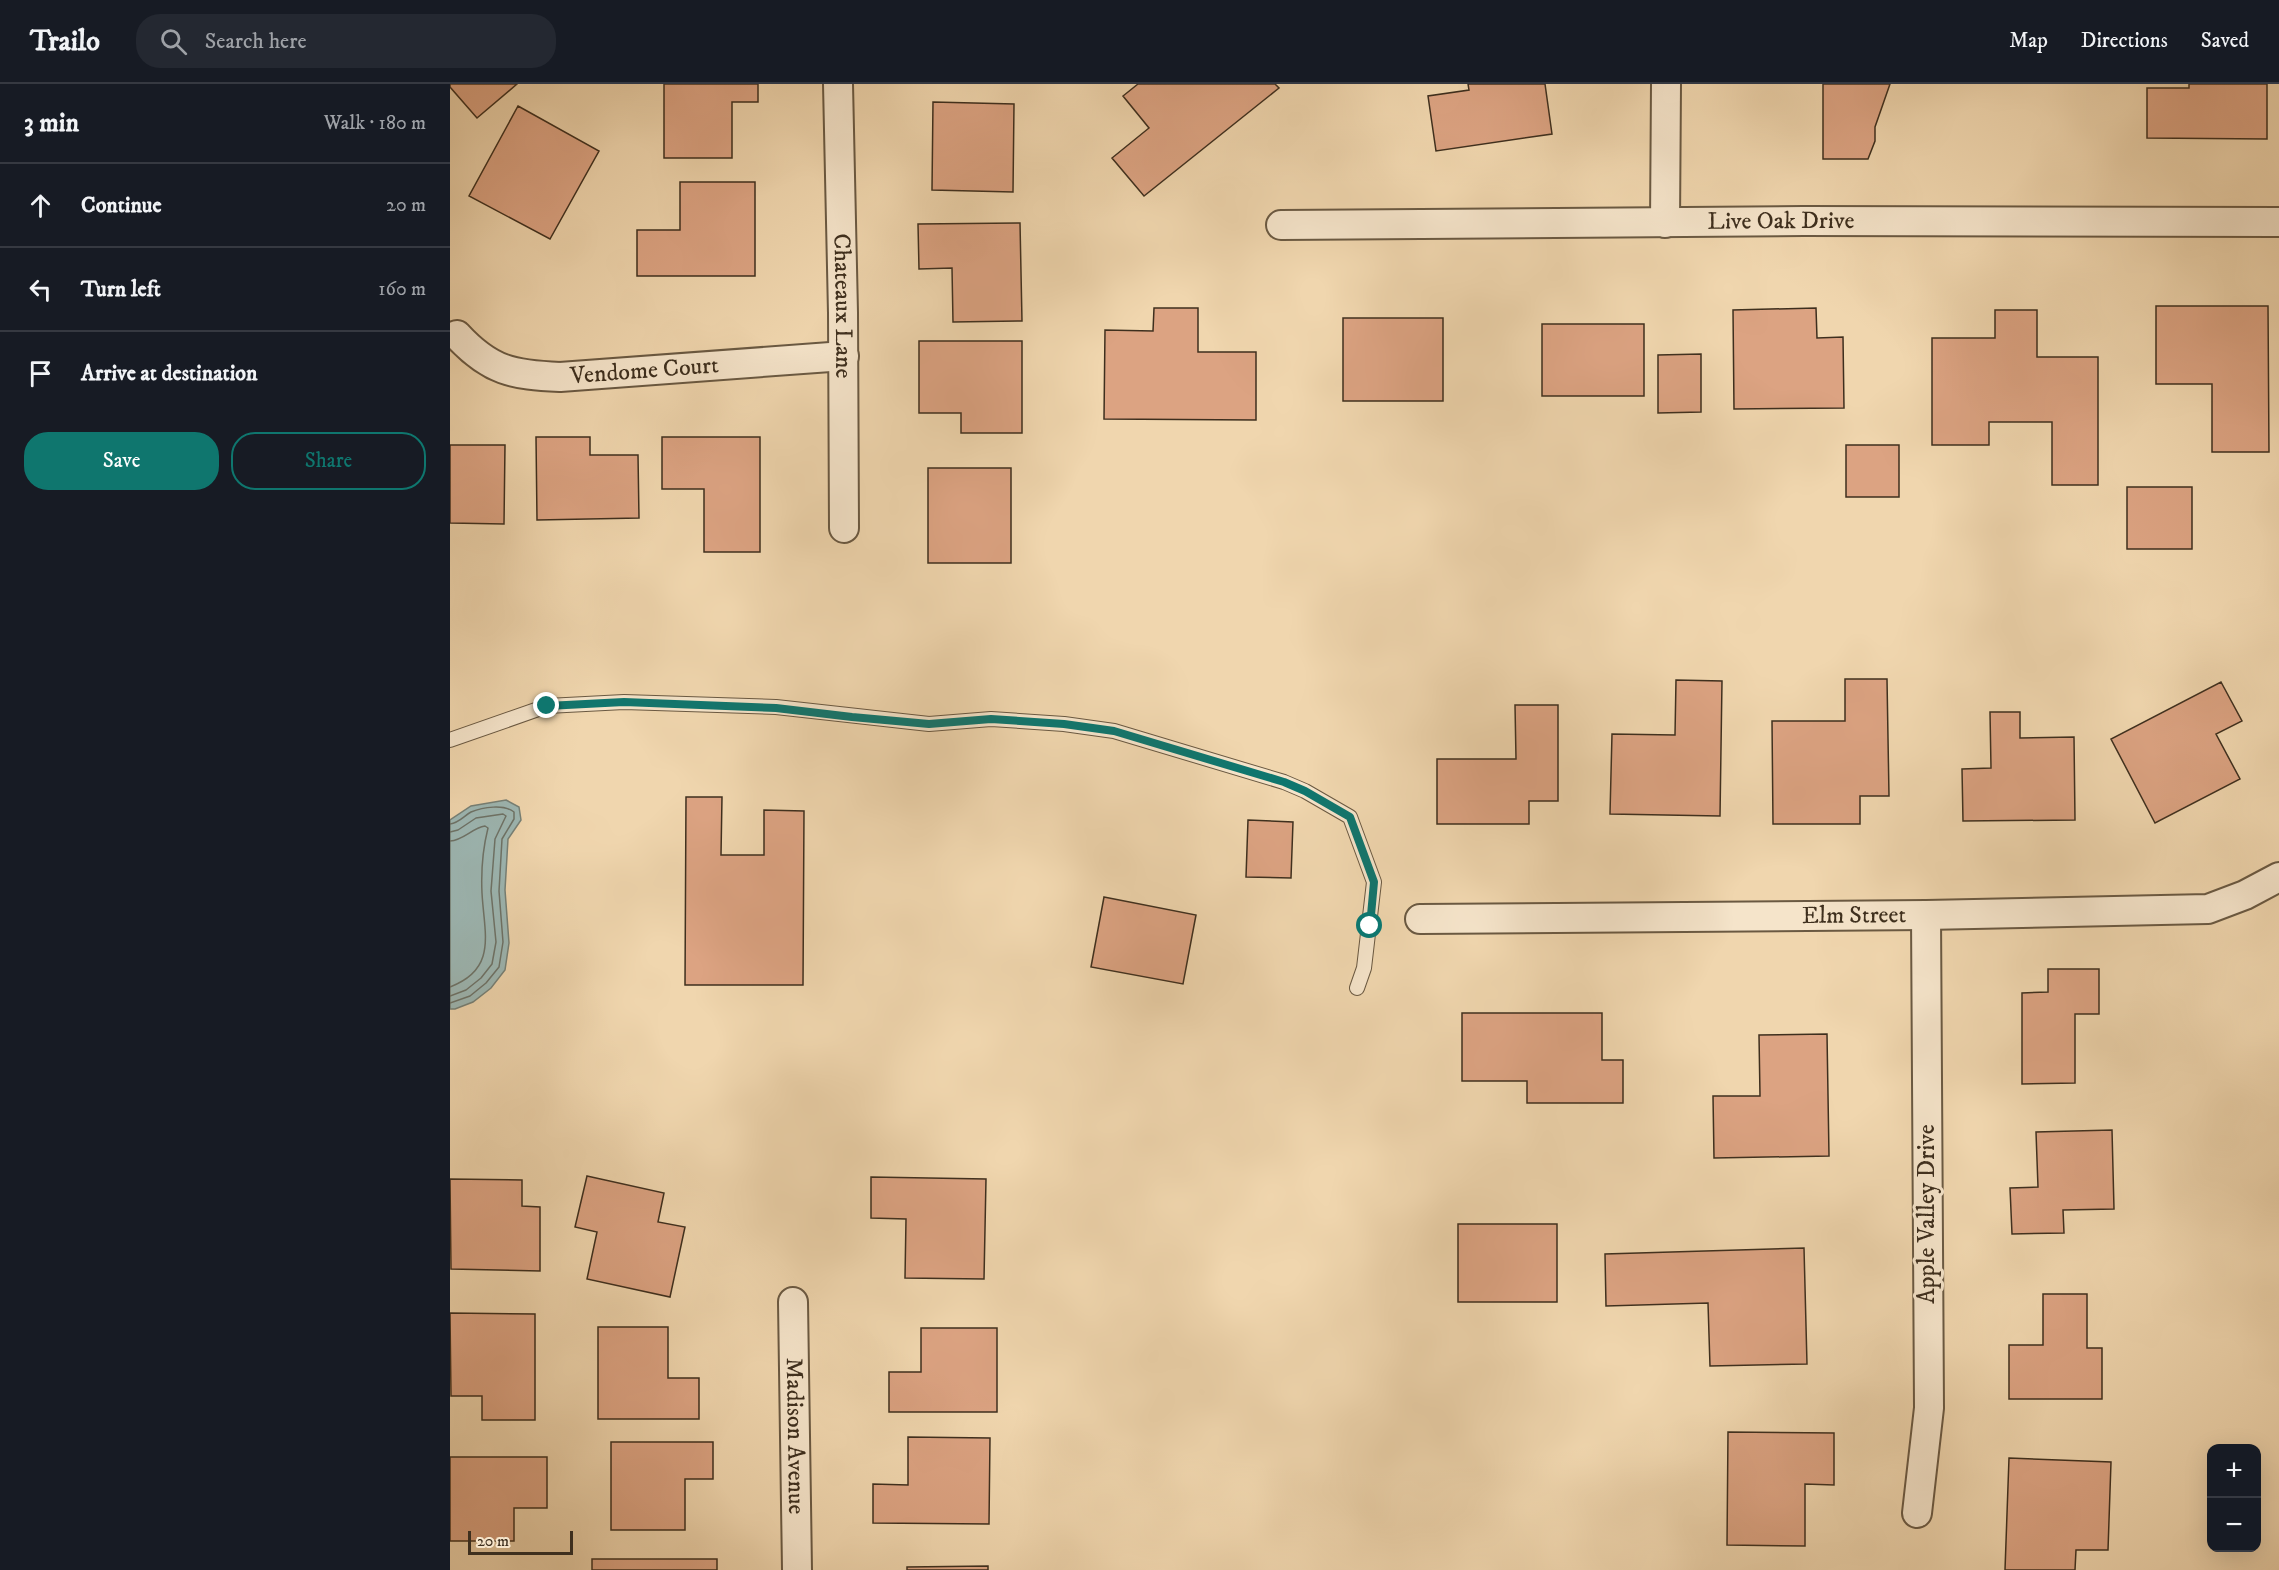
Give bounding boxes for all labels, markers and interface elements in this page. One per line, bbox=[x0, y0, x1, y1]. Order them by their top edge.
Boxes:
search box bbox=[136, 14, 556, 68]
text: Trailo bbox=[30, 24, 100, 59]
icon: search bbox=[157, 25, 190, 58]
text: Search here bbox=[205, 28, 307, 55]
text: Map bbox=[2009, 28, 2048, 54]
text: Directions bbox=[2081, 28, 2168, 54]
text: Saved bbox=[2201, 28, 2249, 54]
text: 3 min bbox=[24, 107, 79, 140]
text: Walk · 180 m bbox=[324, 111, 426, 136]
icon: ahead bbox=[24, 189, 57, 222]
text: Continue bbox=[81, 192, 162, 219]
text: 20 m bbox=[386, 193, 426, 218]
street label: Live Oak Drive bbox=[1707, 206, 1854, 237]
street label: Chateaux Lane bbox=[826, 233, 858, 379]
icon: left bbox=[24, 273, 57, 306]
text: Turn left bbox=[81, 276, 161, 303]
text: 160 m bbox=[378, 277, 426, 302]
street label: Vendome Court bbox=[568, 350, 720, 391]
icon: arrive bbox=[24, 357, 57, 390]
text: Arrive at destination bbox=[81, 360, 258, 387]
button: Save bbox=[24, 432, 219, 490]
button: Share bbox=[231, 432, 426, 490]
route end bbox=[533, 692, 559, 718]
street label: Elm Street bbox=[1802, 900, 1907, 931]
route start bbox=[1356, 912, 1382, 938]
street label: Apple Valley Drive bbox=[1912, 1124, 1942, 1304]
street label: Madison Avenue bbox=[779, 1357, 811, 1515]
map controls bbox=[2207, 1444, 2261, 1552]
button: + bbox=[2207, 1444, 2261, 1498]
button: − bbox=[2207, 1498, 2261, 1552]
scale bar bbox=[468, 1528, 573, 1556]
text: 20 m bbox=[477, 1531, 509, 1551]

